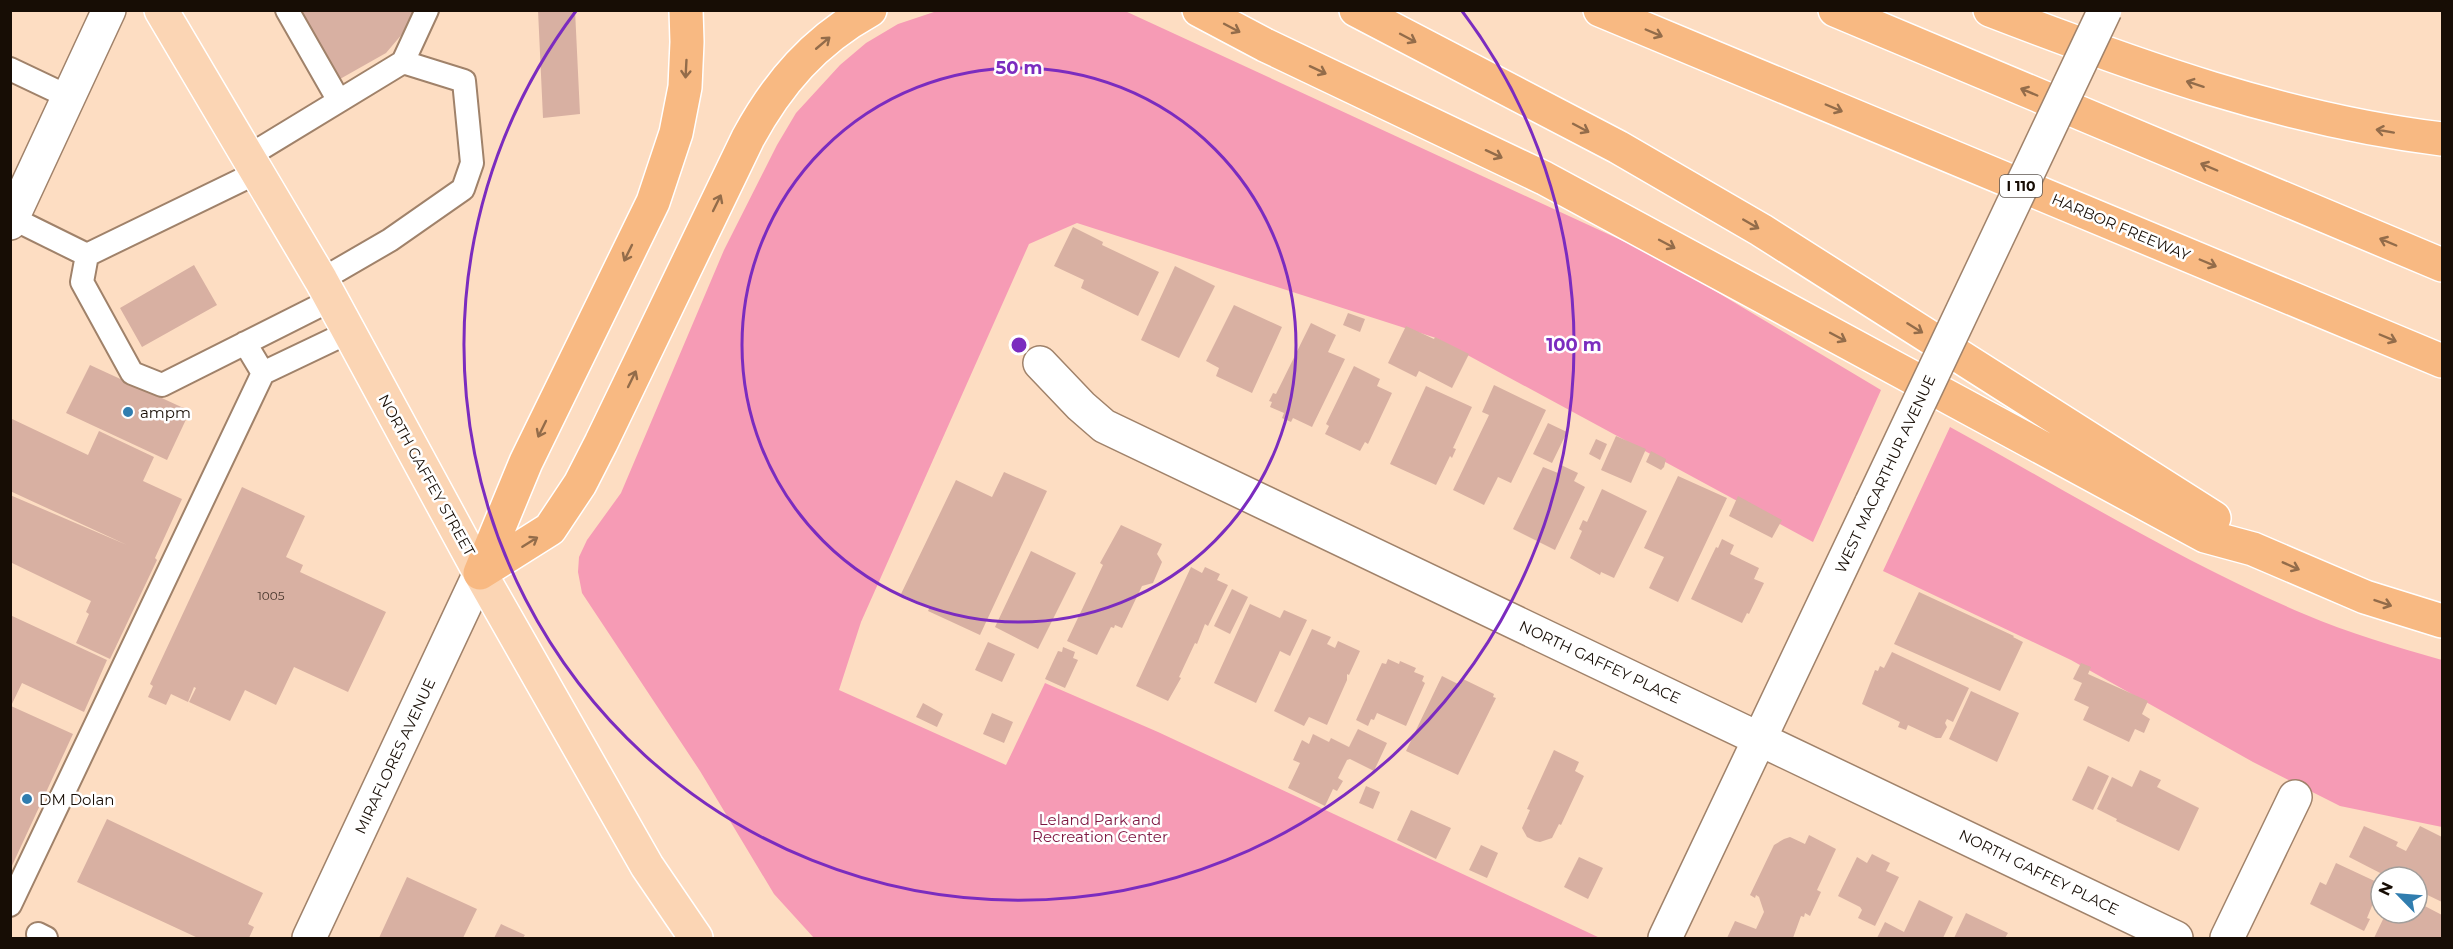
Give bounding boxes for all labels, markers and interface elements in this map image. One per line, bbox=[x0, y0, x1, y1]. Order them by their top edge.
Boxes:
one-way arrow bbox=[1223, 23, 1241, 34]
one-way arrow bbox=[1645, 28, 1663, 39]
one-way arrow bbox=[1399, 32, 1417, 44]
one-way arrow bbox=[815, 36, 831, 49]
text: 50 m bbox=[996, 57, 1042, 79]
one-way arrow bbox=[680, 58, 691, 78]
one-way arrow bbox=[1309, 65, 1327, 77]
one-way arrow bbox=[2186, 78, 2205, 89]
one-way arrow bbox=[2020, 86, 2038, 97]
one-way arrow bbox=[1825, 103, 1843, 114]
one-way arrow bbox=[1572, 122, 1589, 134]
one-way arrow bbox=[2375, 126, 2395, 137]
one-way arrow bbox=[1485, 149, 1503, 161]
one-way arrow bbox=[2200, 161, 2218, 172]
road number: I 110 bbox=[2000, 175, 2042, 197]
street label: HARBOR FREEWAY bbox=[2049, 189, 2193, 265]
one-way arrow bbox=[711, 195, 723, 213]
one-way arrow bbox=[1742, 218, 1759, 230]
one-way arrow bbox=[2380, 236, 2398, 247]
one-way arrow bbox=[1658, 238, 1675, 250]
one-way arrow bbox=[621, 244, 633, 262]
one-way arrow bbox=[2199, 258, 2217, 269]
one-way arrow bbox=[1907, 322, 1923, 334]
one-way arrow bbox=[1829, 332, 1847, 343]
one-way arrow bbox=[2379, 333, 2397, 344]
text: 100 m bbox=[1546, 334, 1602, 356]
centre of rings bbox=[1009, 335, 1029, 355]
one-way arrow bbox=[627, 371, 639, 389]
street label: WEST MACARTHUR AVENUE bbox=[1831, 372, 1939, 576]
street label: NORTH GAFFEY STREET bbox=[375, 391, 480, 560]
place label: ampm bbox=[140, 403, 191, 422]
marker: ampm bbox=[121, 405, 135, 419]
one-way arrow bbox=[536, 419, 548, 437]
one-way arrow bbox=[521, 535, 538, 547]
one-way arrow bbox=[2282, 561, 2300, 572]
house number: 1005 bbox=[257, 588, 285, 603]
one-way arrow bbox=[2373, 598, 2392, 609]
street label: NORTH GAFFEY PLACE bbox=[1516, 616, 1684, 708]
street label: MIRAFLORES AVENUE bbox=[351, 675, 439, 837]
place label: DM Dolan bbox=[39, 790, 114, 809]
marker: DM Dolan bbox=[20, 792, 34, 806]
park label: Leland Park and Recreation Center bbox=[1032, 810, 1168, 846]
street label: NORTH GAFFEY PLACE bbox=[1956, 825, 2122, 919]
north arrow bbox=[2369, 865, 2429, 925]
text: N bbox=[2375, 879, 2397, 899]

